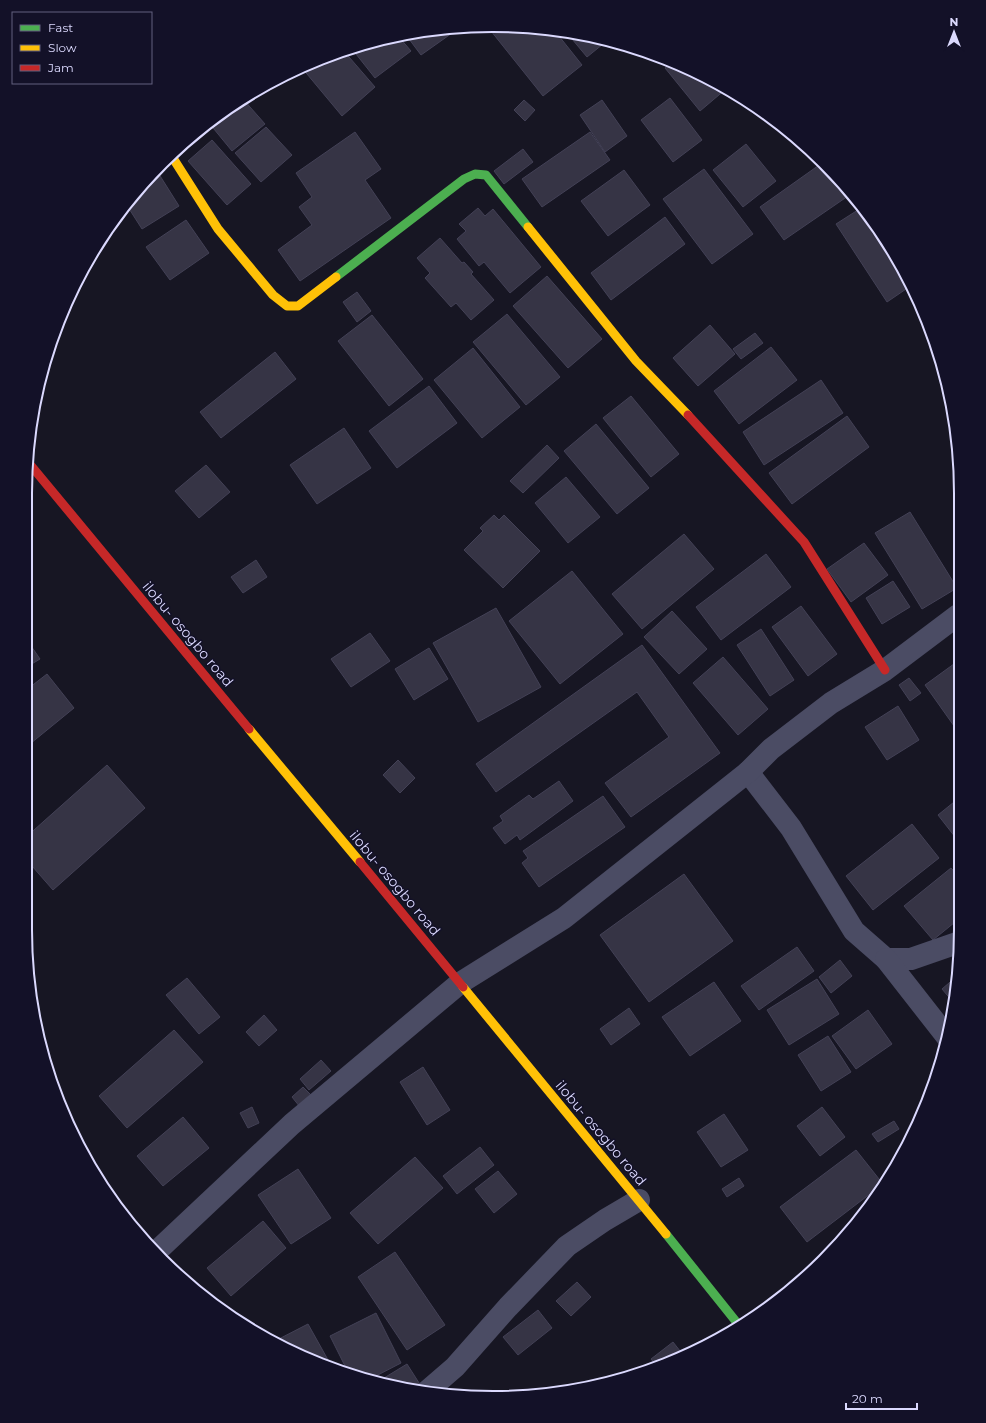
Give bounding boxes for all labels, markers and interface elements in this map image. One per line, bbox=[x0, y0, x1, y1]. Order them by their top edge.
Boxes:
legend bbox=[12, 12, 152, 84]
north arrow bbox=[934, 12, 974, 52]
text: N bbox=[950, 15, 958, 29]
text: Fast bbox=[48, 20, 73, 35]
text: Slow bbox=[48, 40, 77, 55]
text: Jam bbox=[47, 60, 74, 75]
street label: ilobu- osogbo road bbox=[139, 578, 237, 690]
street label: ilobu- osogbo road bbox=[346, 827, 444, 939]
street label: ilobu- osogbo road bbox=[552, 1077, 650, 1189]
scale bar bbox=[846, 1385, 917, 1411]
text: 20 m bbox=[852, 1391, 883, 1406]

